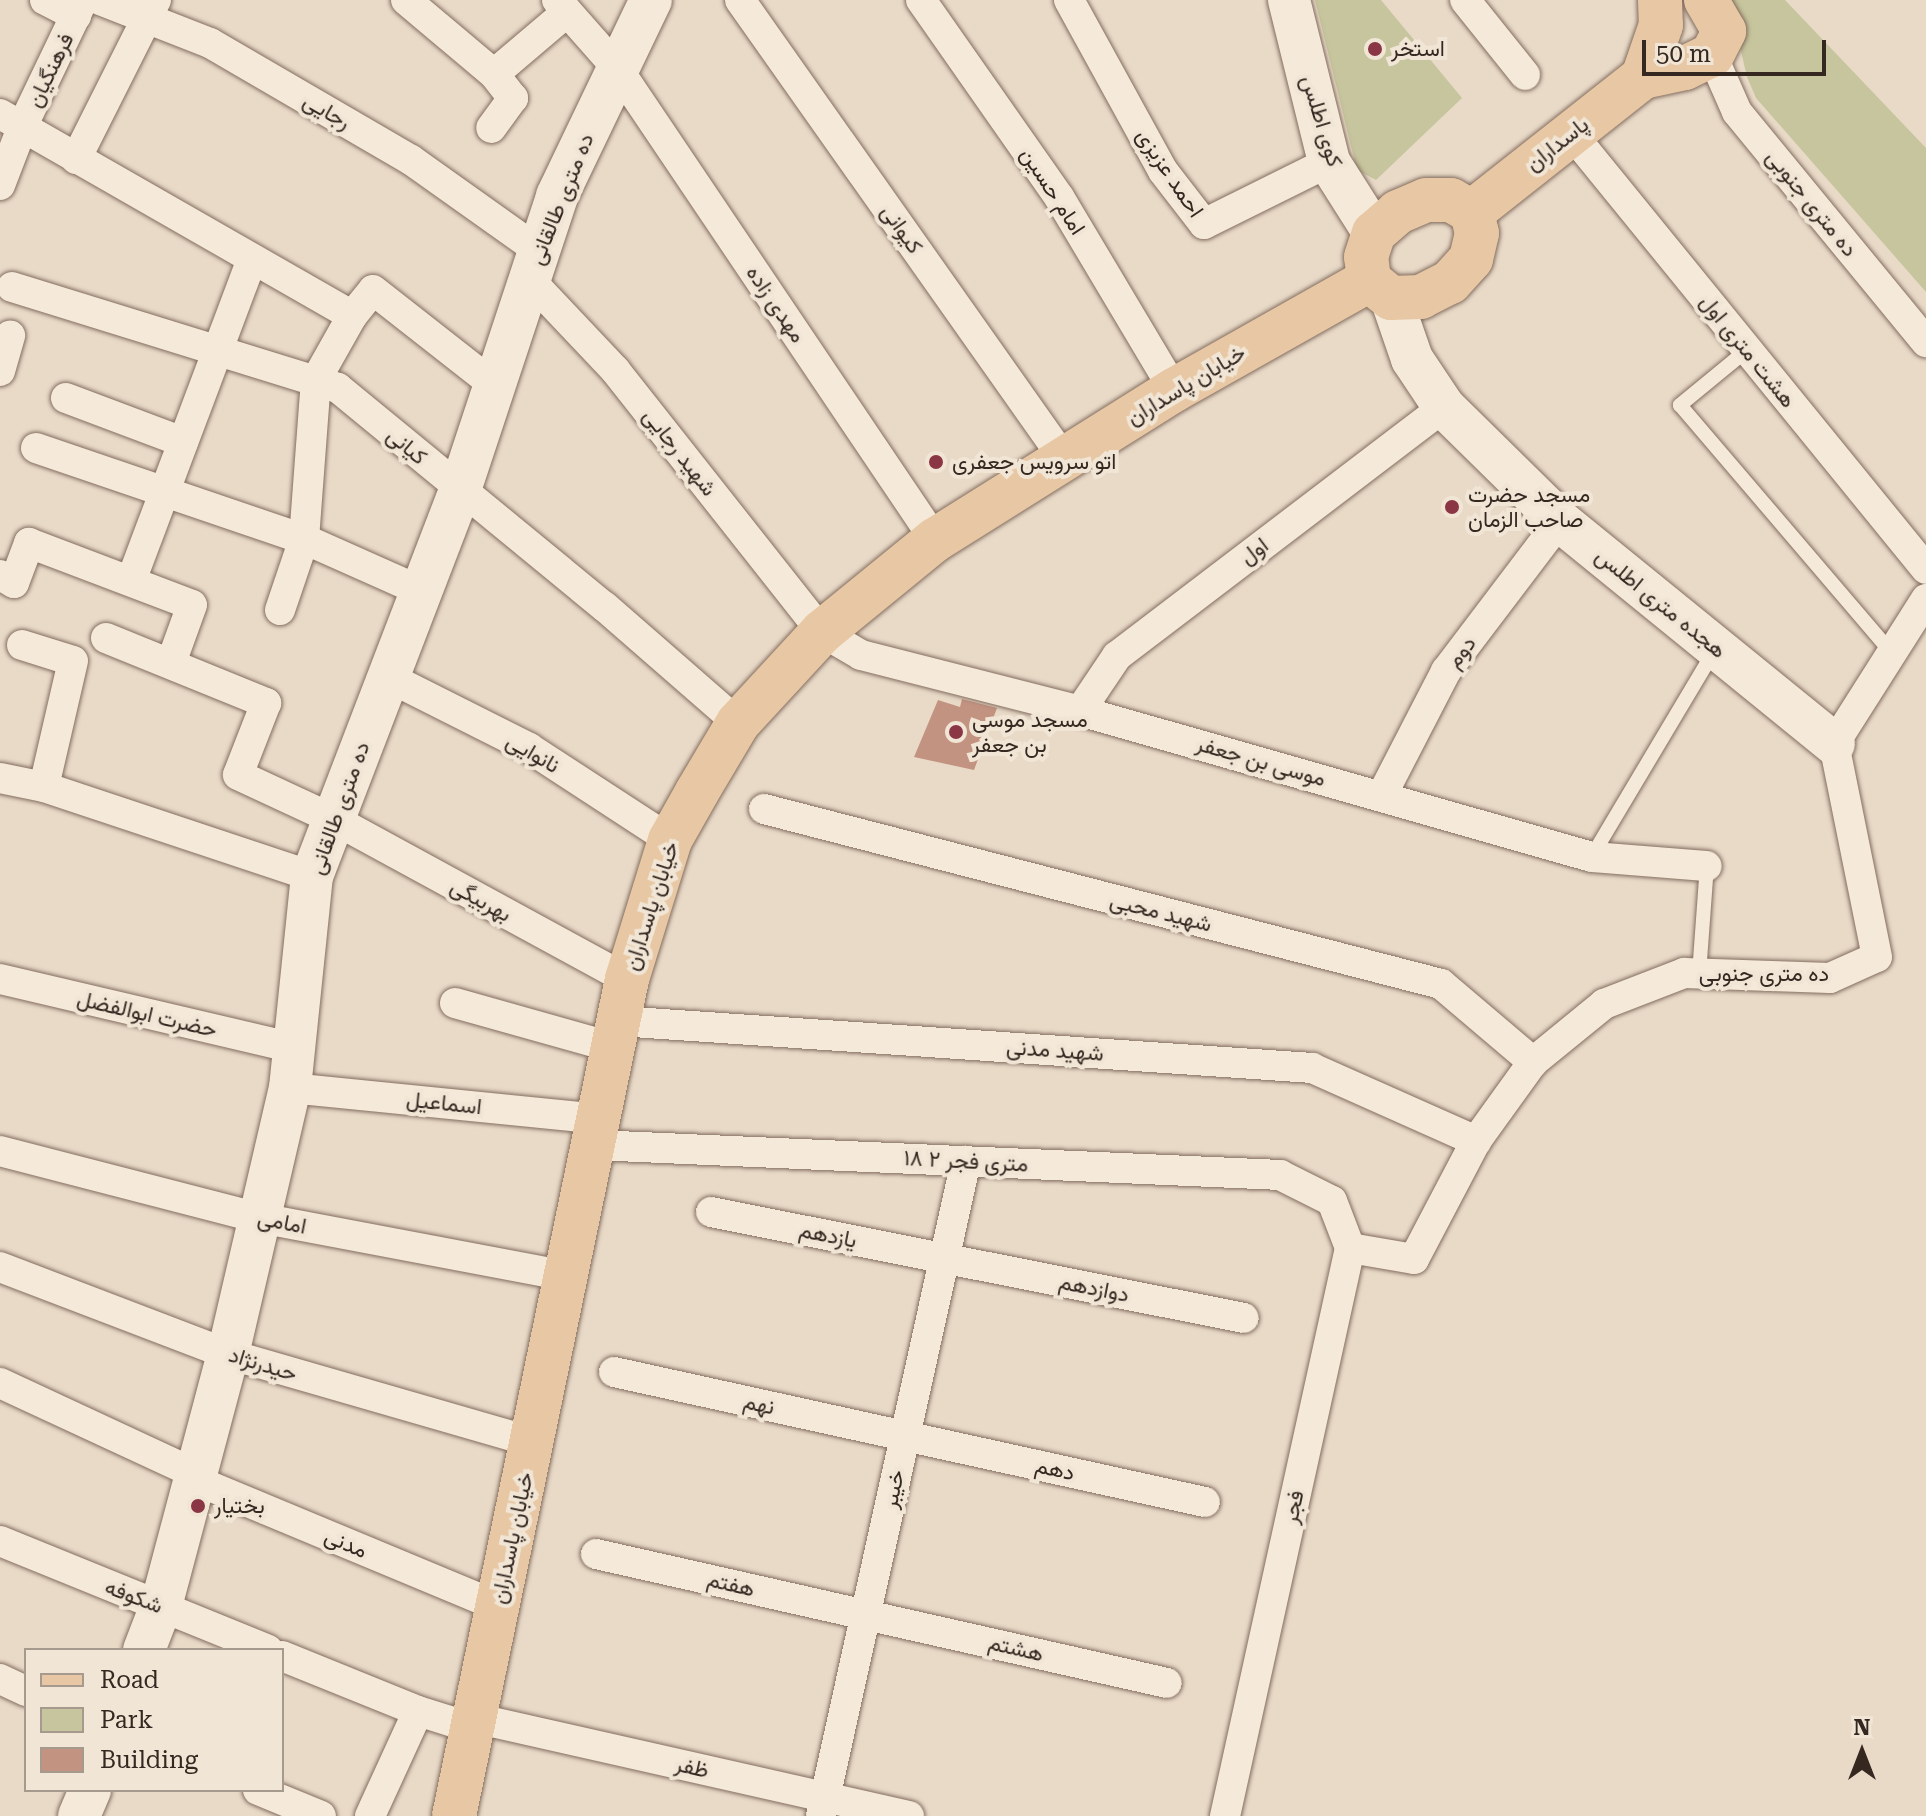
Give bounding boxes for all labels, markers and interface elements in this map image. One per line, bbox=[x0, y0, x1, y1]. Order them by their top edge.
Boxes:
scale bar bbox=[1646, 24, 1830, 74]
street label: فرهنگیان bbox=[21, 29, 79, 111]
place label: استخر bbox=[1391, 36, 1445, 62]
marker: استخر bbox=[1366, 40, 1384, 58]
text: 50 m bbox=[1656, 40, 1711, 68]
street label: کوی اطلس bbox=[1296, 72, 1348, 170]
street label: رجایی bbox=[299, 87, 355, 135]
street label: پاسداران bbox=[1520, 111, 1594, 177]
street label: احمد عزیزی bbox=[1131, 124, 1209, 222]
street label: ده متری طالقانی bbox=[523, 130, 599, 268]
street label: امام حسین bbox=[1015, 142, 1091, 240]
street label: ده متری جنوبی bbox=[1761, 144, 1863, 262]
street label: کیوانی bbox=[876, 199, 928, 259]
street label: مهدی زاده bbox=[741, 260, 811, 348]
street label: هشت متری اول bbox=[1694, 289, 1802, 413]
street label: خیابان پاسداران bbox=[1122, 339, 1250, 431]
street label: شهید رجایی bbox=[638, 403, 722, 501]
street label: کیانی bbox=[382, 422, 432, 470]
place label: اتو سرویس جعفری bbox=[952, 449, 1116, 475]
marker: اتو سرویس جعفری bbox=[927, 453, 945, 471]
place label: مسجد حضرت صاحب الزمان bbox=[1468, 481, 1590, 532]
marker: مسجد حضرت صاحب الزمان bbox=[1443, 498, 1461, 516]
street label: اول bbox=[1234, 532, 1274, 570]
street label: هجده متری اطلس bbox=[1590, 542, 1732, 664]
street label: دوم bbox=[1440, 631, 1482, 673]
place label: مسجد موسی بن جعفر bbox=[972, 706, 1088, 758]
marker: مسجد موسی بن جعفر bbox=[947, 723, 965, 741]
street label: نانوایی bbox=[502, 727, 564, 779]
street label: موسی بن جعفر bbox=[1193, 730, 1329, 792]
street label: ده متری طالقانی bbox=[303, 738, 375, 878]
street label: خیابان پاسداران bbox=[618, 838, 684, 974]
street label: بهربیگی bbox=[446, 873, 516, 927]
street label: شهید محبی bbox=[1107, 887, 1215, 937]
street label: ده متری جنوبی bbox=[1699, 961, 1829, 987]
street label: حضرت ابوالفضل bbox=[75, 985, 219, 1043]
street label: شهید مدنی bbox=[1005, 1033, 1105, 1067]
street label: اسماعیل bbox=[405, 1086, 483, 1120]
street label: ۱۸ متری فجر ۲ bbox=[903, 1145, 1029, 1177]
street label: امامی bbox=[255, 1204, 309, 1240]
street label: یازدهم bbox=[797, 1216, 859, 1254]
street label: دوازدهم bbox=[1057, 1268, 1131, 1308]
street label: حیدرنژاد bbox=[226, 1341, 300, 1387]
street label: نهم bbox=[741, 1388, 777, 1420]
street label: دهم bbox=[1033, 1452, 1077, 1486]
street label: خیبر bbox=[876, 1467, 910, 1511]
street label: خیابان پاسداران bbox=[485, 1470, 539, 1606]
street label: فجر bbox=[1277, 1488, 1309, 1526]
place label: بختیار bbox=[214, 1493, 265, 1519]
marker: بختیار bbox=[189, 1497, 207, 1515]
street label: مدنی bbox=[321, 1522, 371, 1564]
street label: هفتم bbox=[705, 1566, 757, 1602]
street label: شکوفه bbox=[101, 1573, 167, 1619]
street label: هشتم bbox=[986, 1629, 1046, 1667]
legend bbox=[24, 1648, 284, 1792]
text: Road bbox=[100, 1666, 159, 1694]
text: Park bbox=[100, 1706, 153, 1734]
north arrow bbox=[1822, 1712, 1902, 1792]
text: N bbox=[1854, 1715, 1870, 1740]
text: Building bbox=[100, 1746, 198, 1774]
street label: ظفر bbox=[673, 1750, 711, 1784]

